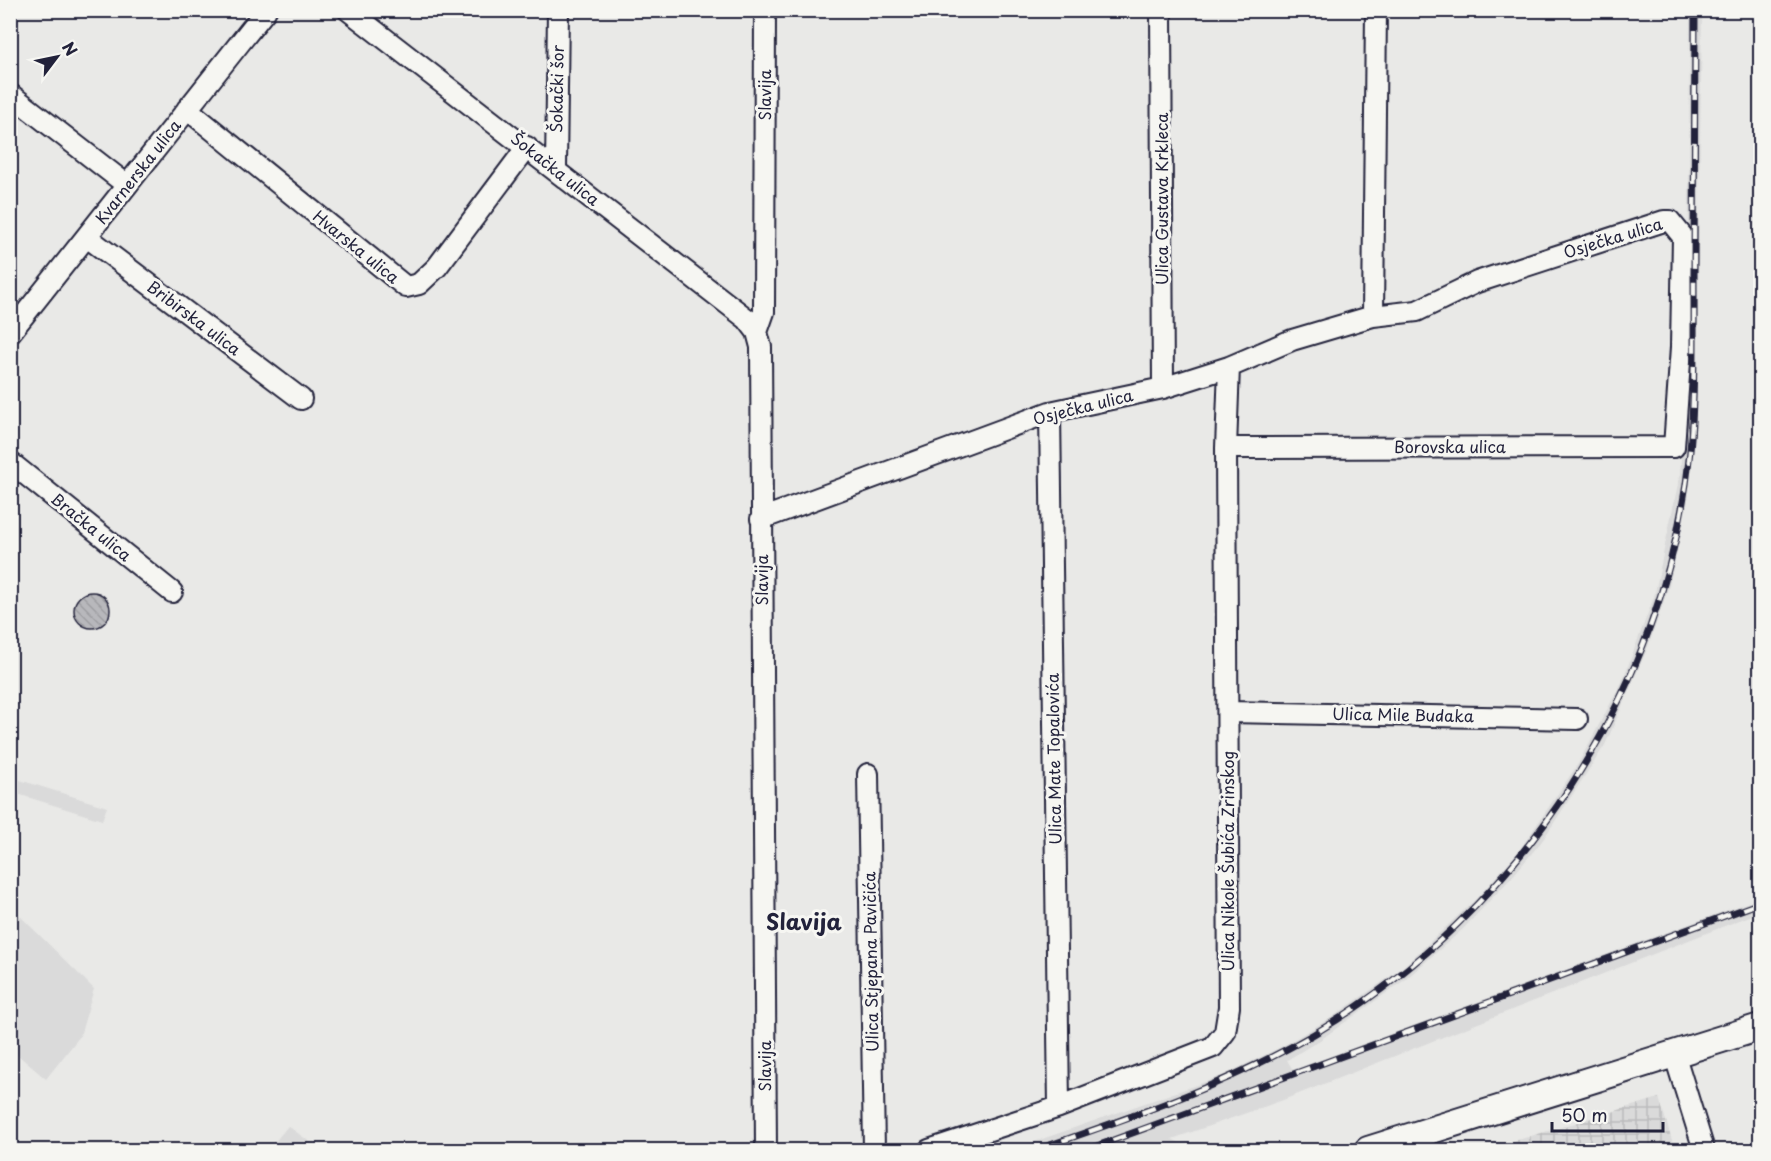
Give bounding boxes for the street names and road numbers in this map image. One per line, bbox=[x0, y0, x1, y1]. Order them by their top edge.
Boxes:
street label: Šokački šor bbox=[543, 44, 569, 133]
street label: Slavija bbox=[752, 69, 776, 121]
street label: Ulica Gustava Krkleca bbox=[1149, 113, 1173, 285]
street label: Kvarnerska ulica bbox=[89, 114, 186, 229]
street label: Šokačka ulica bbox=[506, 126, 605, 211]
street label: Hvarska ulica bbox=[308, 204, 405, 289]
street label: Osječka ulica bbox=[1560, 211, 1665, 263]
street label: Bribirska ulica bbox=[143, 274, 247, 361]
street label: Osječka ulica bbox=[1030, 382, 1135, 430]
street label: Borovska ulica bbox=[1394, 434, 1506, 458]
street label: Bračka ulica bbox=[46, 486, 137, 566]
street label: Slavija bbox=[749, 554, 773, 606]
street label: Ulica Mate Topalovića bbox=[1040, 673, 1066, 845]
street label: Ulica Mile Budaka bbox=[1332, 701, 1474, 727]
street label: Ulica Nikole Šubića Zrinskog bbox=[1215, 750, 1239, 972]
street label: Ulica Stjepana Pavičića bbox=[856, 872, 884, 1052]
street label: Slavija bbox=[752, 1040, 776, 1092]

